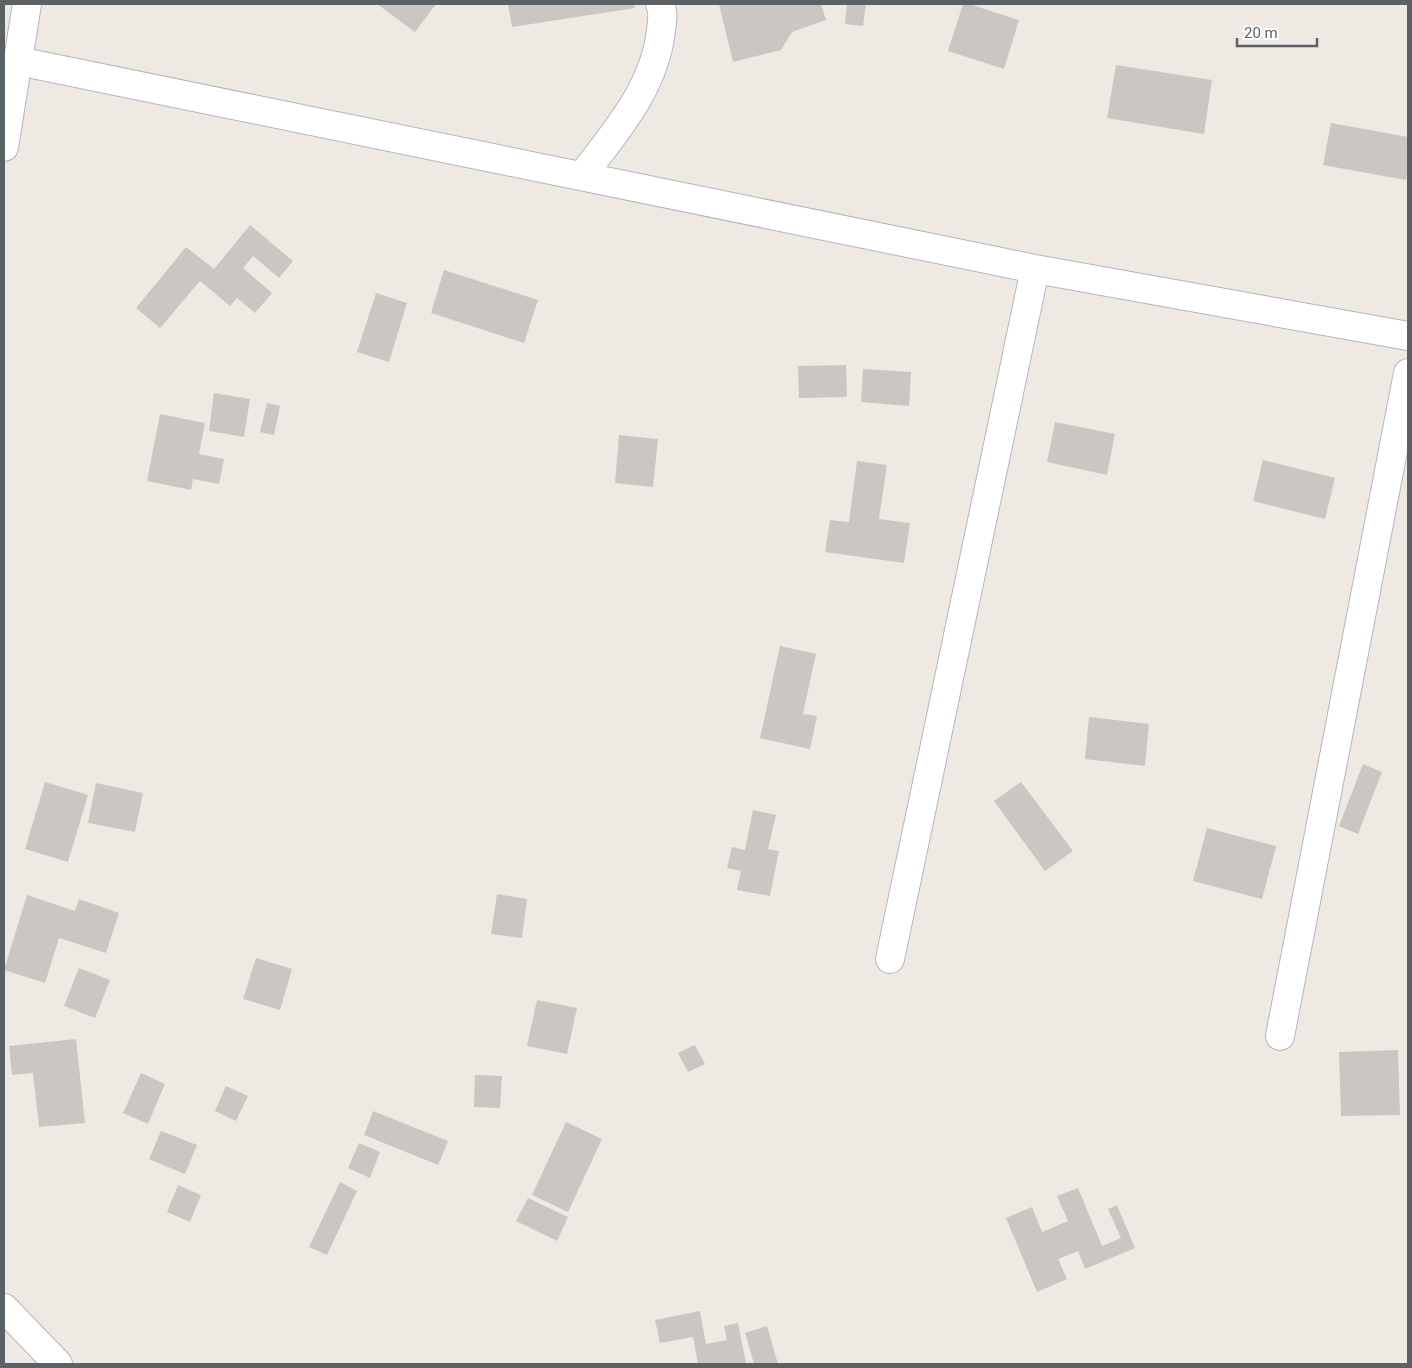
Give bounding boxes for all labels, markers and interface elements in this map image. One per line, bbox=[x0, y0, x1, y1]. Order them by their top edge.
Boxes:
scale bar bbox=[1237, 15, 1317, 47]
text: 20 m bbox=[1244, 24, 1278, 42]

